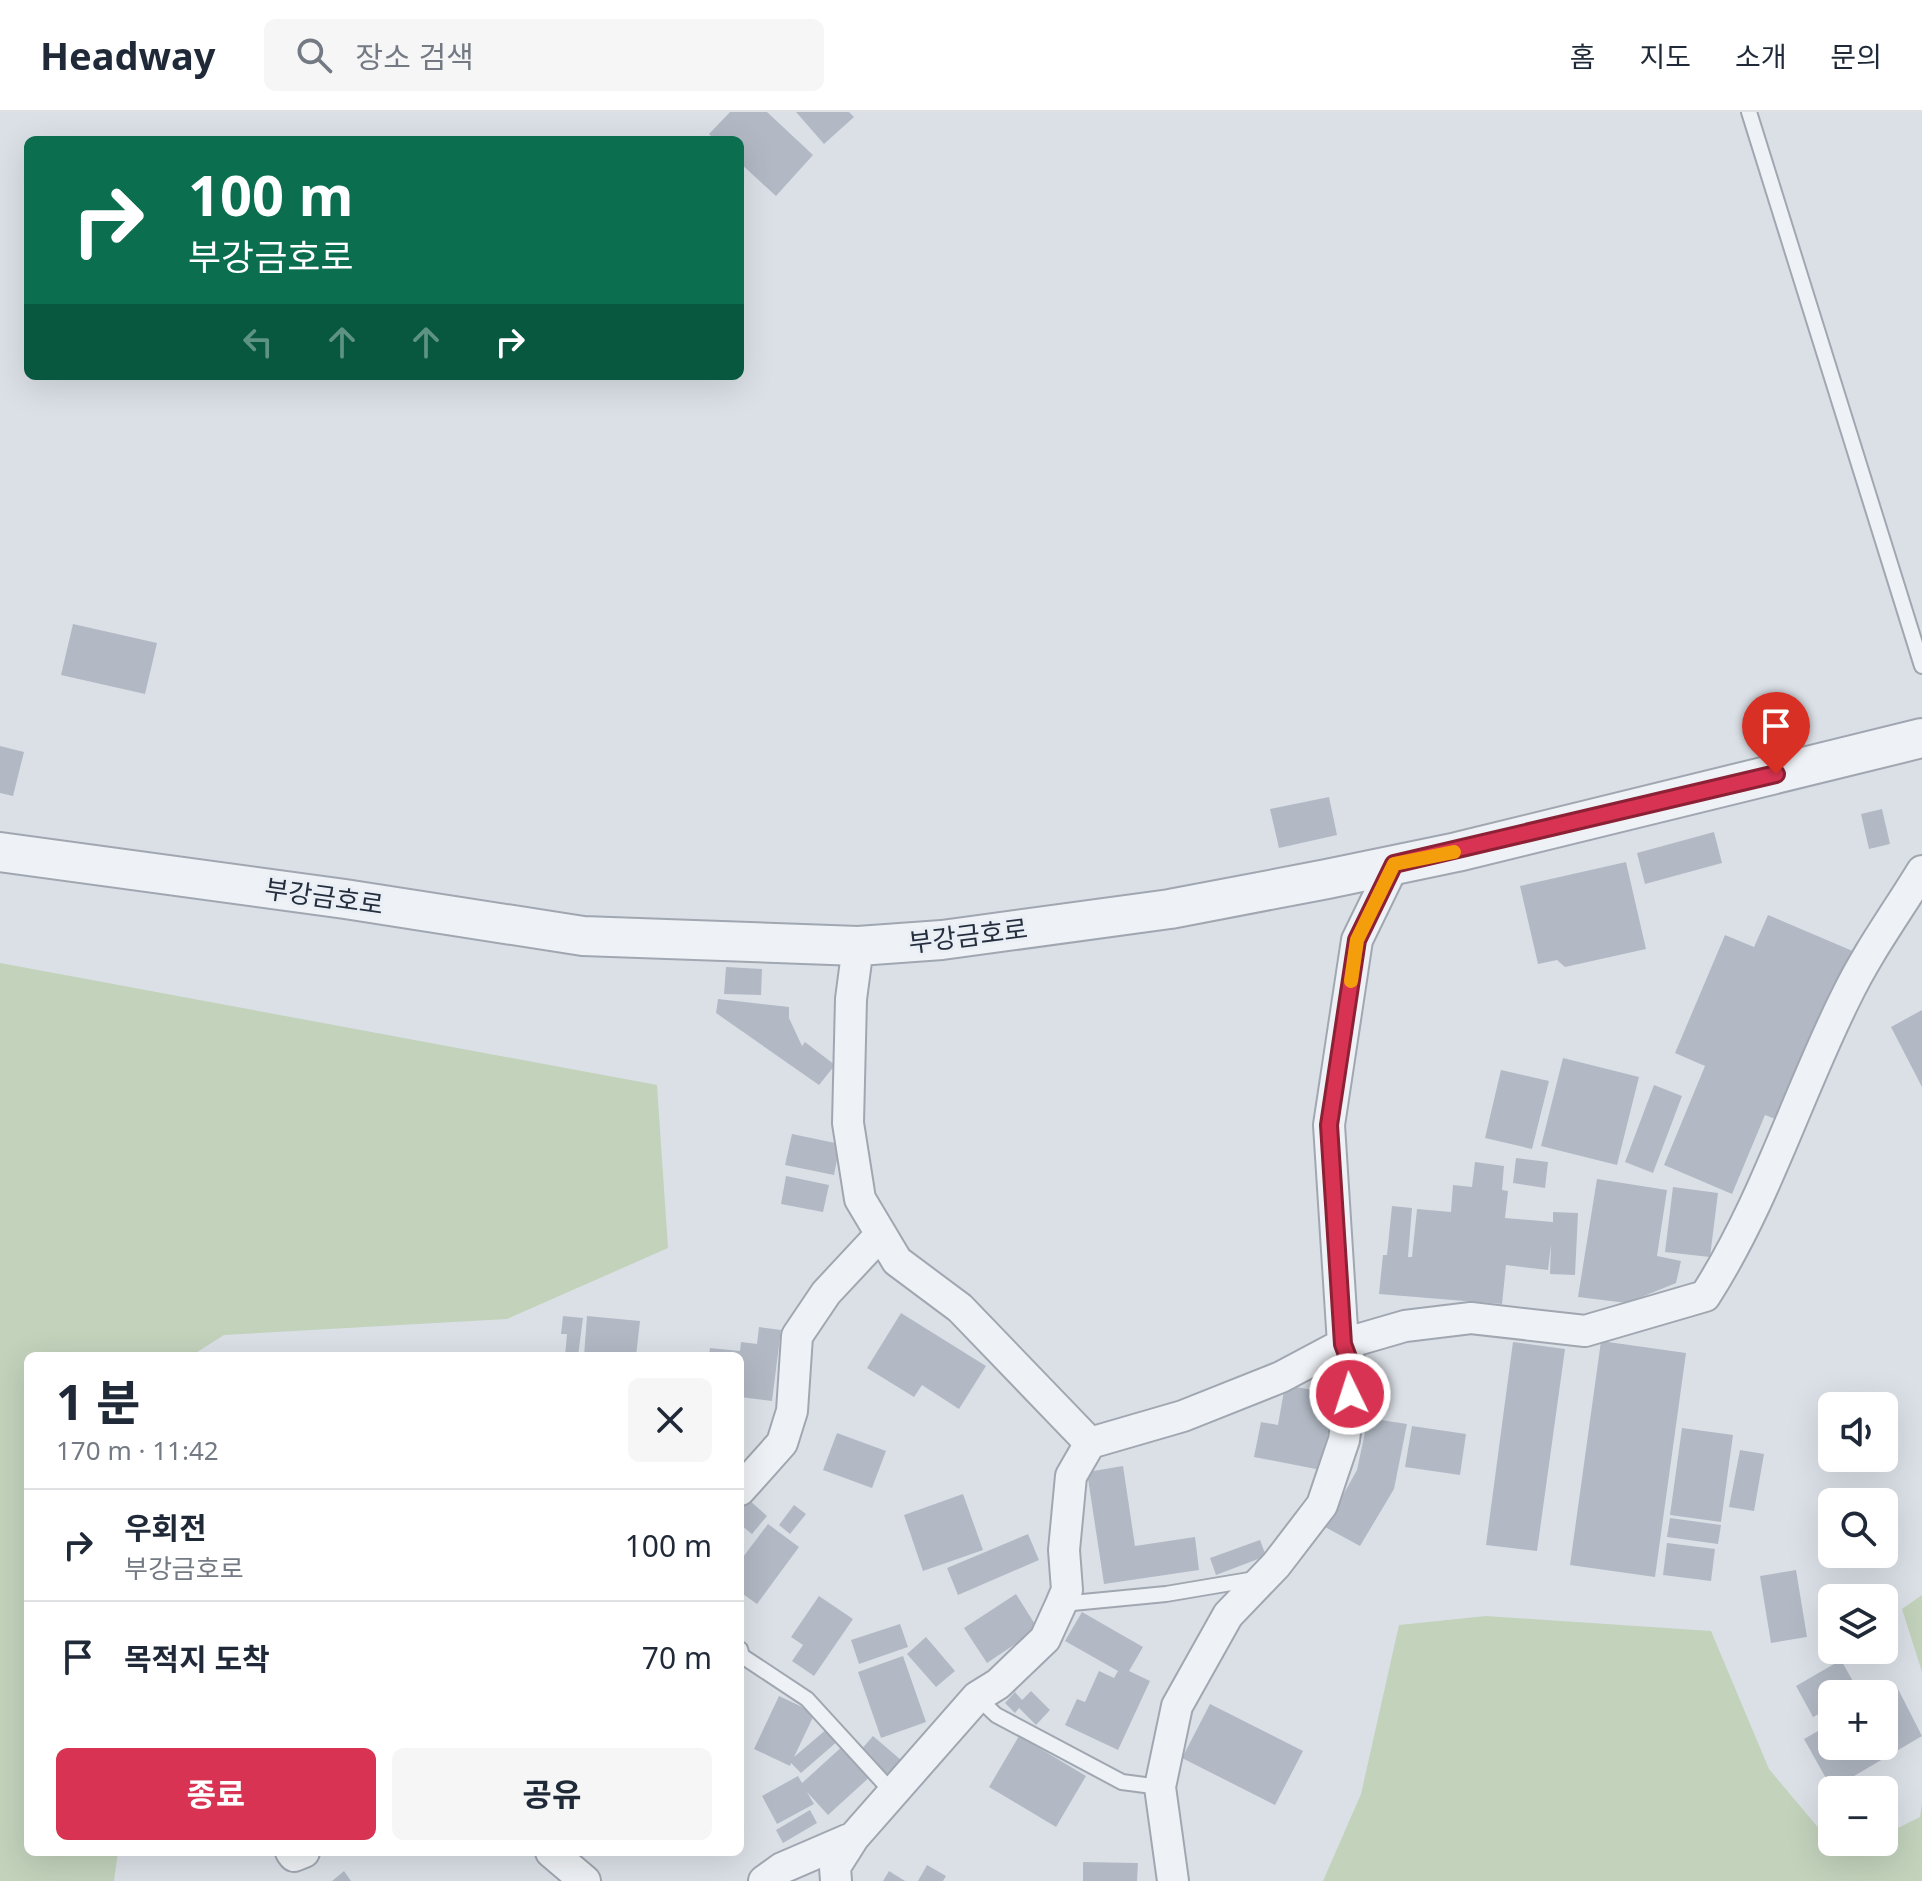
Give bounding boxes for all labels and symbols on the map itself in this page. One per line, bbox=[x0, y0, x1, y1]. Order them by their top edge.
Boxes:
pin bbox=[1742, 692, 1810, 774]
street label: 부강금호로 bbox=[262, 870, 386, 922]
street label: 부강금호로 bbox=[906, 910, 1030, 960]
position arrow bbox=[1308, 1352, 1392, 1436]

